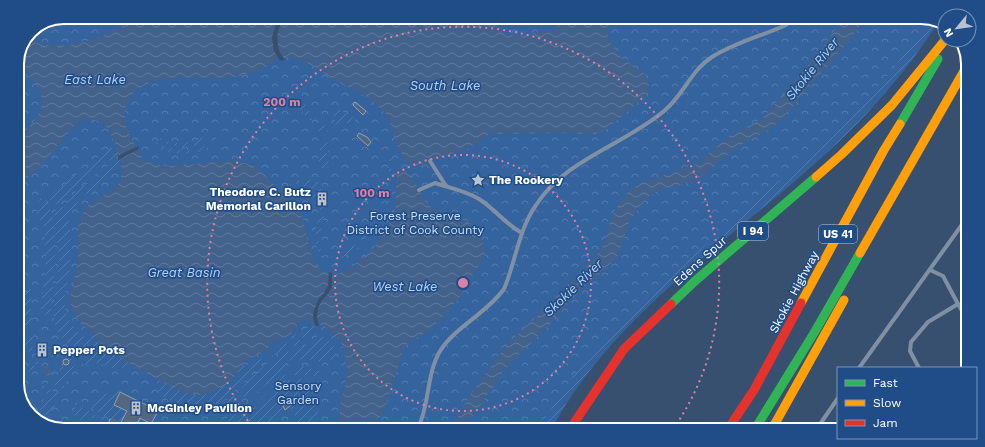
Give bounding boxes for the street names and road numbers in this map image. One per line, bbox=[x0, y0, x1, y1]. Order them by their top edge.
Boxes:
road number: I 94 bbox=[738, 222, 768, 240]
road number: US 41 bbox=[819, 225, 857, 243]
street label: Edens Spur bbox=[670, 233, 730, 289]
street label: Skokie Highway bbox=[767, 248, 822, 335]

